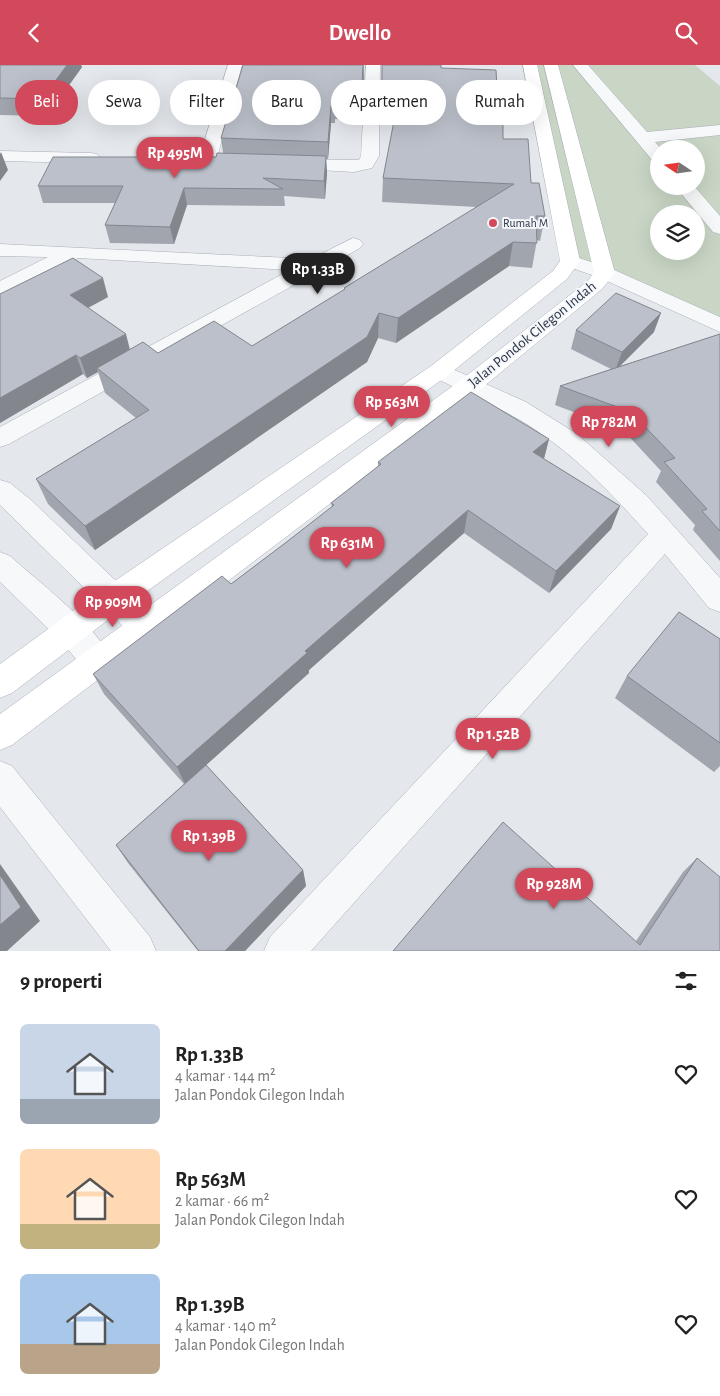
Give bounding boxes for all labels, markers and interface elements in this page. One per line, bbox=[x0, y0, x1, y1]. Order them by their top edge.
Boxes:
icon: back bbox=[20, 19, 48, 47]
icon: search bbox=[672, 19, 700, 47]
text: Dwello bbox=[329, 22, 391, 44]
chip: Beli bbox=[15, 80, 78, 125]
chip: Sewa bbox=[88, 80, 160, 125]
chip: Filter bbox=[170, 80, 242, 125]
chip: Baru bbox=[252, 80, 321, 125]
chip: Apartemen bbox=[331, 80, 446, 125]
chip: Rumah bbox=[456, 80, 543, 125]
pin: Rp 495M bbox=[129, 137, 221, 179]
north arrow bbox=[650, 140, 705, 195]
map controls bbox=[650, 140, 705, 260]
text: Rp 495M bbox=[147, 145, 203, 161]
button: layers bbox=[650, 205, 705, 260]
marker: Rumah M bbox=[487, 217, 499, 229]
place label: Rumah M bbox=[503, 217, 548, 229]
pin: Rp 1.33B bbox=[266, 253, 370, 295]
text: Rp 1.33B bbox=[292, 261, 344, 277]
street label: Jalan Pondok Cilegon Indah bbox=[466, 278, 599, 390]
pin: Rp 563M bbox=[346, 385, 438, 428]
text: Rp 563M bbox=[365, 394, 419, 410]
pin: Rp 782M bbox=[563, 405, 655, 448]
text: Rp 782M bbox=[582, 414, 636, 430]
pin: Rp 631M bbox=[301, 527, 393, 569]
text: Rp 631M bbox=[321, 535, 373, 551]
pin: Rp 909M bbox=[67, 585, 159, 628]
text: Rp 909M bbox=[85, 594, 141, 610]
pin: Rp 1.52B bbox=[441, 717, 545, 760]
text: Rp 1.52B bbox=[467, 726, 519, 742]
pin: Rp 1.39B bbox=[157, 819, 261, 862]
text: Rp 1.39B bbox=[182, 828, 236, 844]
pin: Rp 928M bbox=[508, 867, 600, 910]
text: Rp 928M bbox=[526, 876, 582, 892]
icon: filters bbox=[672, 967, 700, 995]
text: 9 properti bbox=[20, 971, 103, 992]
icon: home bbox=[60, 1044, 120, 1104]
text: Rp 1.33B bbox=[175, 1044, 244, 1065]
icon: heart bbox=[672, 1060, 700, 1088]
text: 4 kamar · 144 m² bbox=[175, 1068, 276, 1084]
text: Jalan Pondok Cilegon Indah bbox=[175, 1087, 345, 1103]
icon: home bbox=[60, 1169, 120, 1229]
text: Rp 563M bbox=[175, 1169, 246, 1190]
icon: heart bbox=[672, 1185, 700, 1213]
text: 2 kamar · 66 m² bbox=[175, 1193, 269, 1209]
text: Jalan Pondok Cilegon Indah bbox=[175, 1212, 345, 1228]
icon: home bbox=[60, 1294, 120, 1354]
text: Rp 1.39B bbox=[175, 1294, 245, 1315]
icon: heart bbox=[672, 1310, 700, 1338]
text: 4 kamar · 140 m² bbox=[175, 1318, 276, 1334]
text: Jalan Pondok Cilegon Indah bbox=[175, 1337, 345, 1353]

